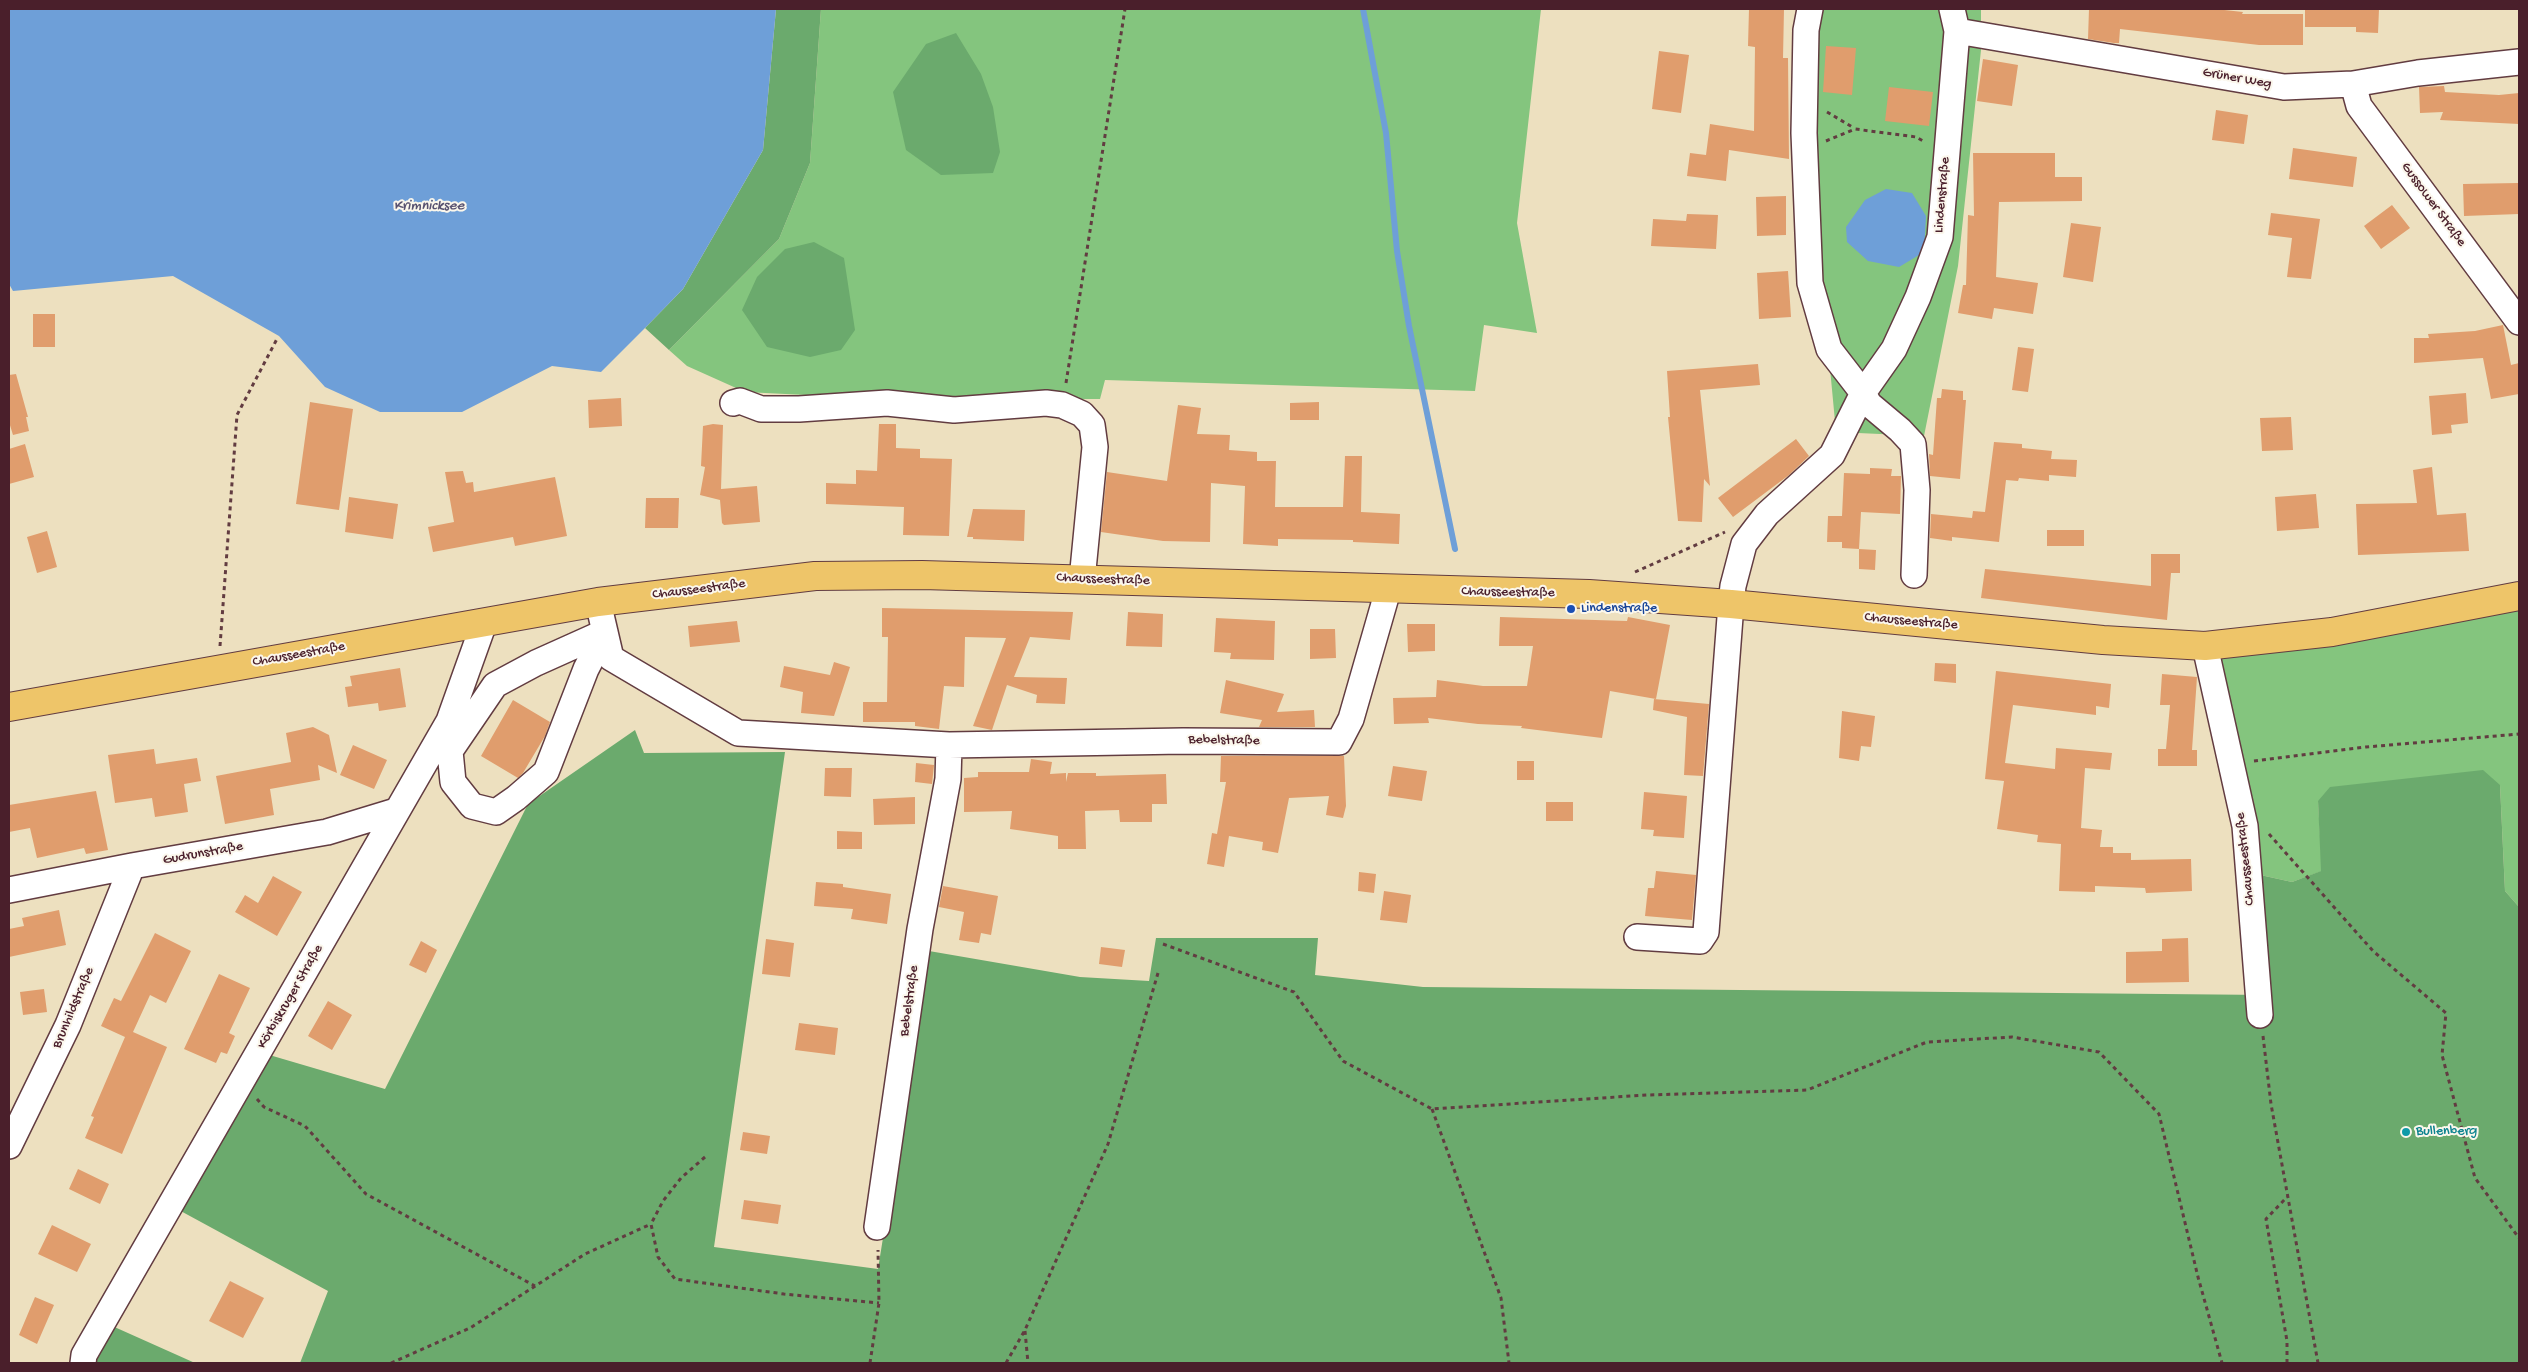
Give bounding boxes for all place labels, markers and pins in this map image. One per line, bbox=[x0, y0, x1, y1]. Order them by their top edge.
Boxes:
place label: Lindenstraße bbox=[1581, 601, 1657, 617]
marker: Lindenstraße bbox=[1565, 603, 1577, 615]
place label: Bullenberg bbox=[2416, 1124, 2477, 1140]
marker: Bullenberg bbox=[2400, 1126, 2412, 1138]

